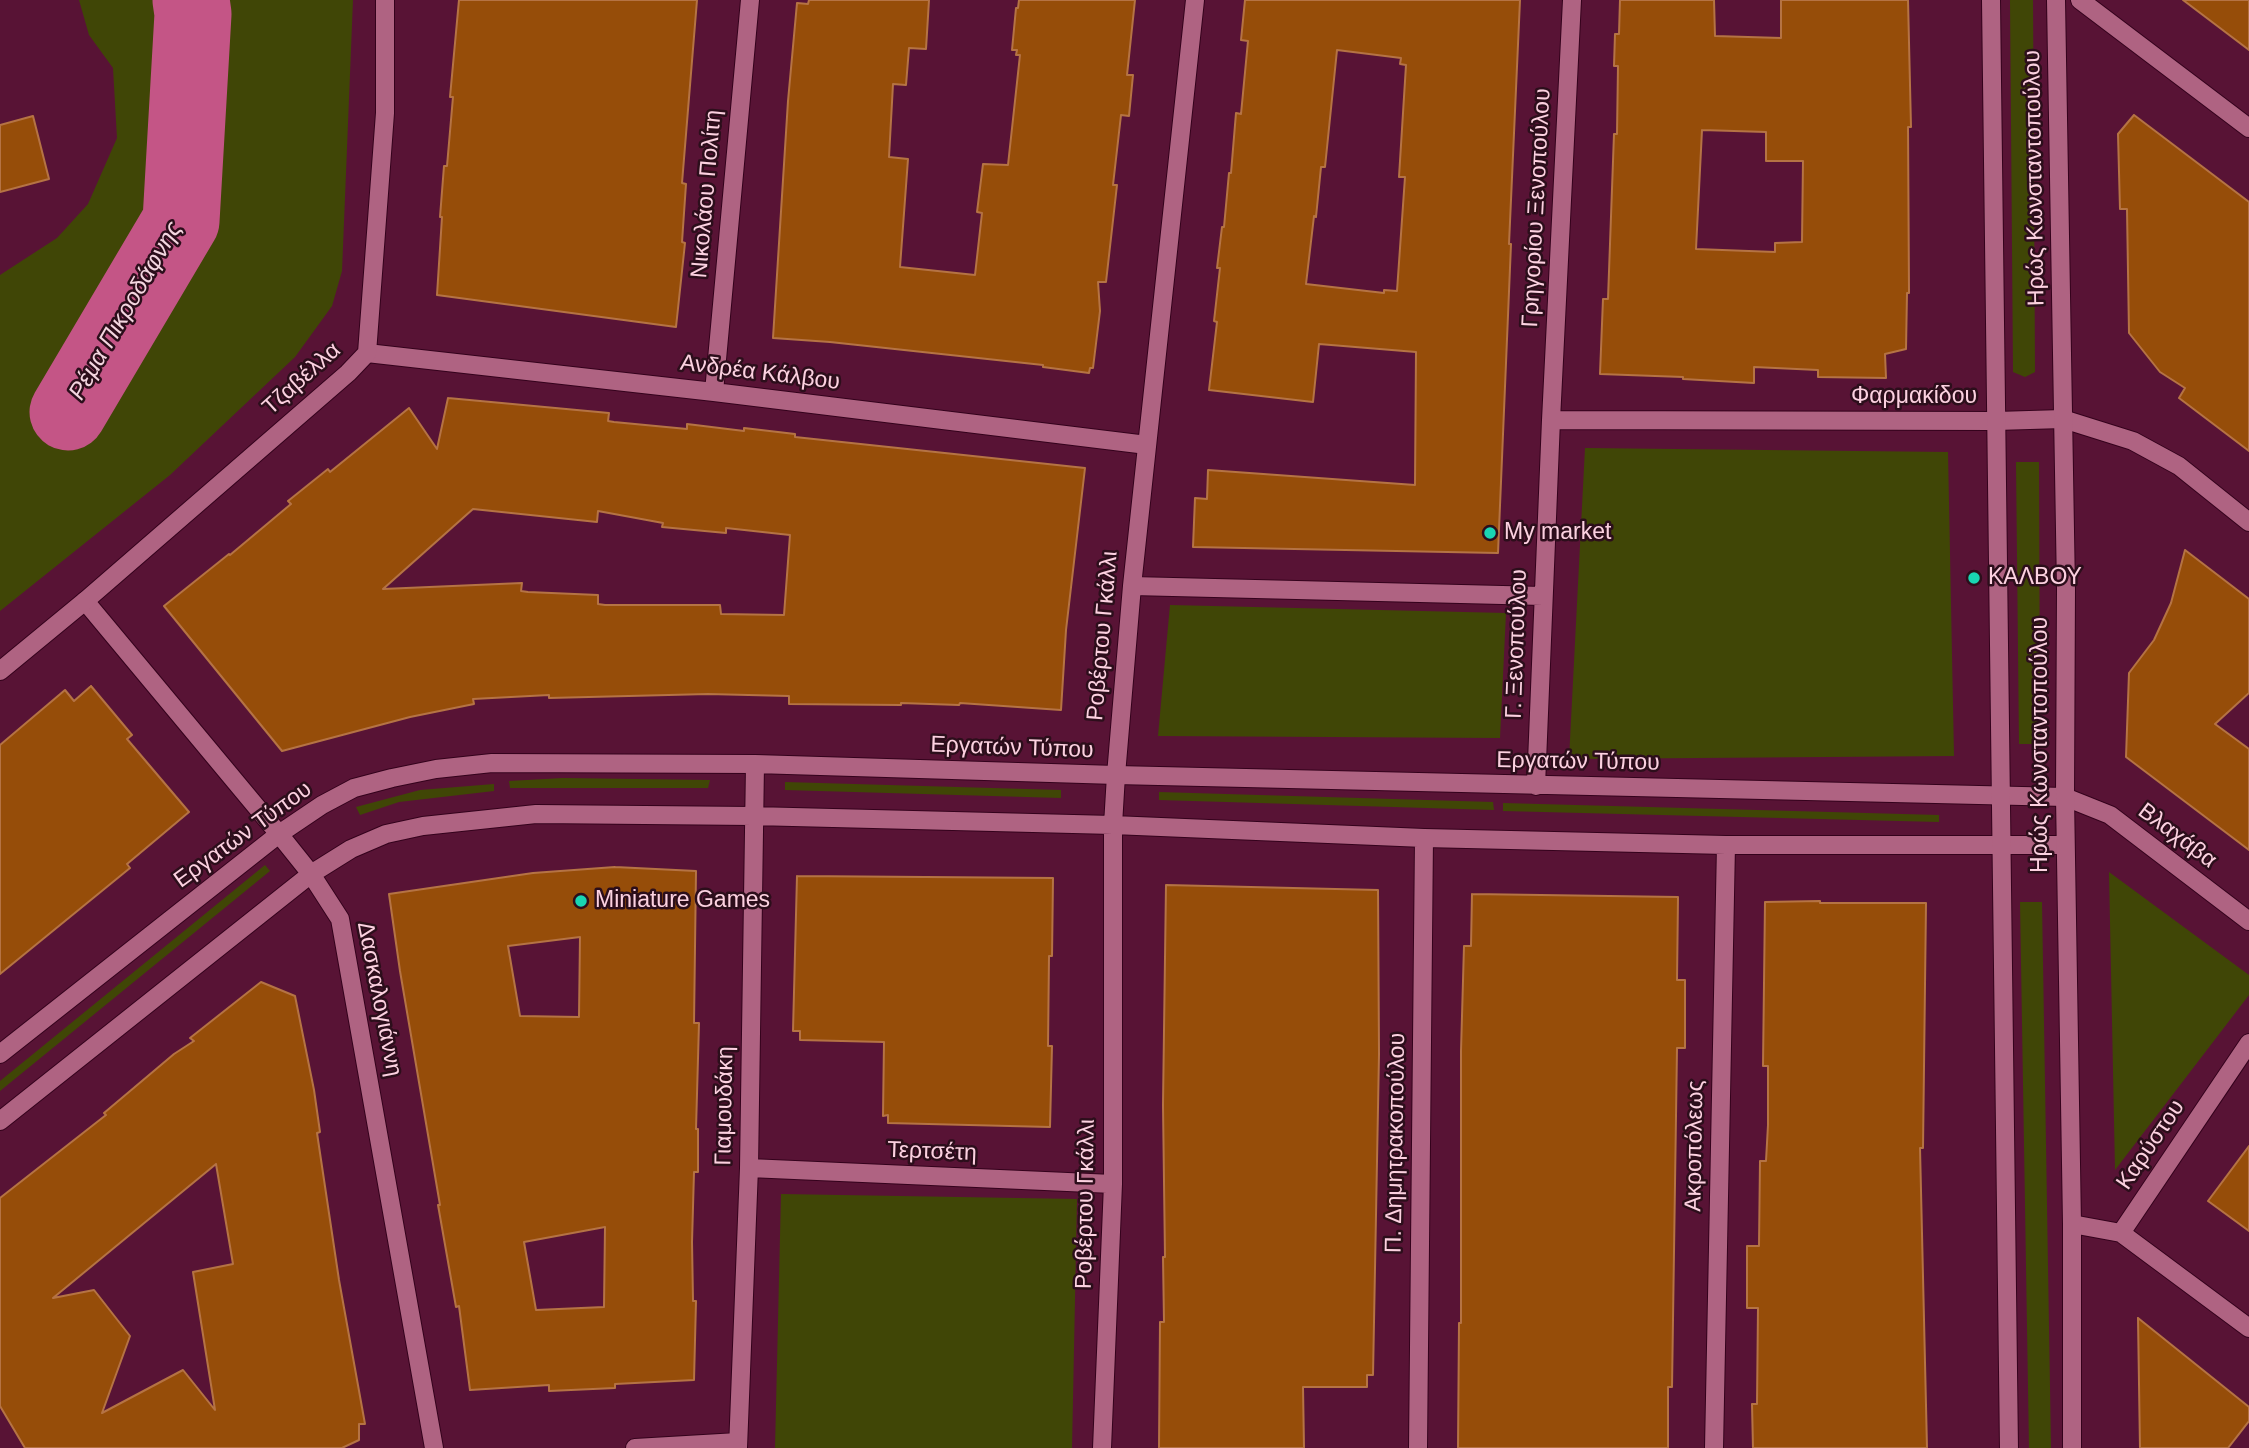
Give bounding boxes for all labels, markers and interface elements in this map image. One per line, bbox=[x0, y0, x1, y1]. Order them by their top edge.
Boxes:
street label: Ηρώς Κωνσταντοπούλου bbox=[2019, 50, 2051, 306]
street label: Γρηγορίου Ξενοπούλου bbox=[1517, 88, 1557, 328]
street label: Νικολάου Πολίτη bbox=[686, 109, 728, 279]
water label: Ρέμα Πικροδάφνης bbox=[63, 217, 189, 405]
street label: Τζαβέλλα bbox=[257, 337, 347, 421]
street label: Ανδρέα Κάλβου bbox=[679, 350, 841, 396]
street label: Φαρμακίδου bbox=[1851, 383, 1977, 411]
place label: My market bbox=[1504, 519, 1611, 547]
marker: My market bbox=[1482, 525, 1498, 541]
street label: Ροβέρτου Γκάλλι bbox=[1082, 550, 1124, 722]
place label: ΚΑΛΒΟΥ bbox=[1988, 564, 2082, 592]
street label: Γ. Ξενοπούλου bbox=[1501, 569, 1533, 719]
marker: ΚΑΛΒΟΥ bbox=[1966, 570, 1982, 586]
street label: Ηρώς Κωνσταντοπούλου bbox=[2027, 617, 2055, 873]
street label: Εργατών Τύπου bbox=[930, 731, 1094, 765]
street label: Εργατών Τύπου bbox=[1496, 747, 1660, 777]
street label: Εργατών Τύπου bbox=[169, 776, 317, 894]
street label: Βλαχάβα bbox=[2132, 798, 2222, 874]
place label: Miniature Games bbox=[595, 887, 770, 915]
marker: Miniature Games bbox=[573, 893, 589, 909]
street label: Δασκαλογιάννη bbox=[350, 919, 408, 1079]
street label: Π. Δημητρακοπούλου bbox=[1380, 1033, 1412, 1253]
street label: Γιαμουδάκη bbox=[710, 1046, 740, 1166]
street label: Ακροπόλεως bbox=[1680, 1080, 1710, 1212]
street label: Καρύστου bbox=[2111, 1095, 2191, 1195]
street label: Ροβέρτου Γκάλλι bbox=[1071, 1119, 1101, 1289]
street label: Τερτσέτη bbox=[887, 1137, 977, 1167]

